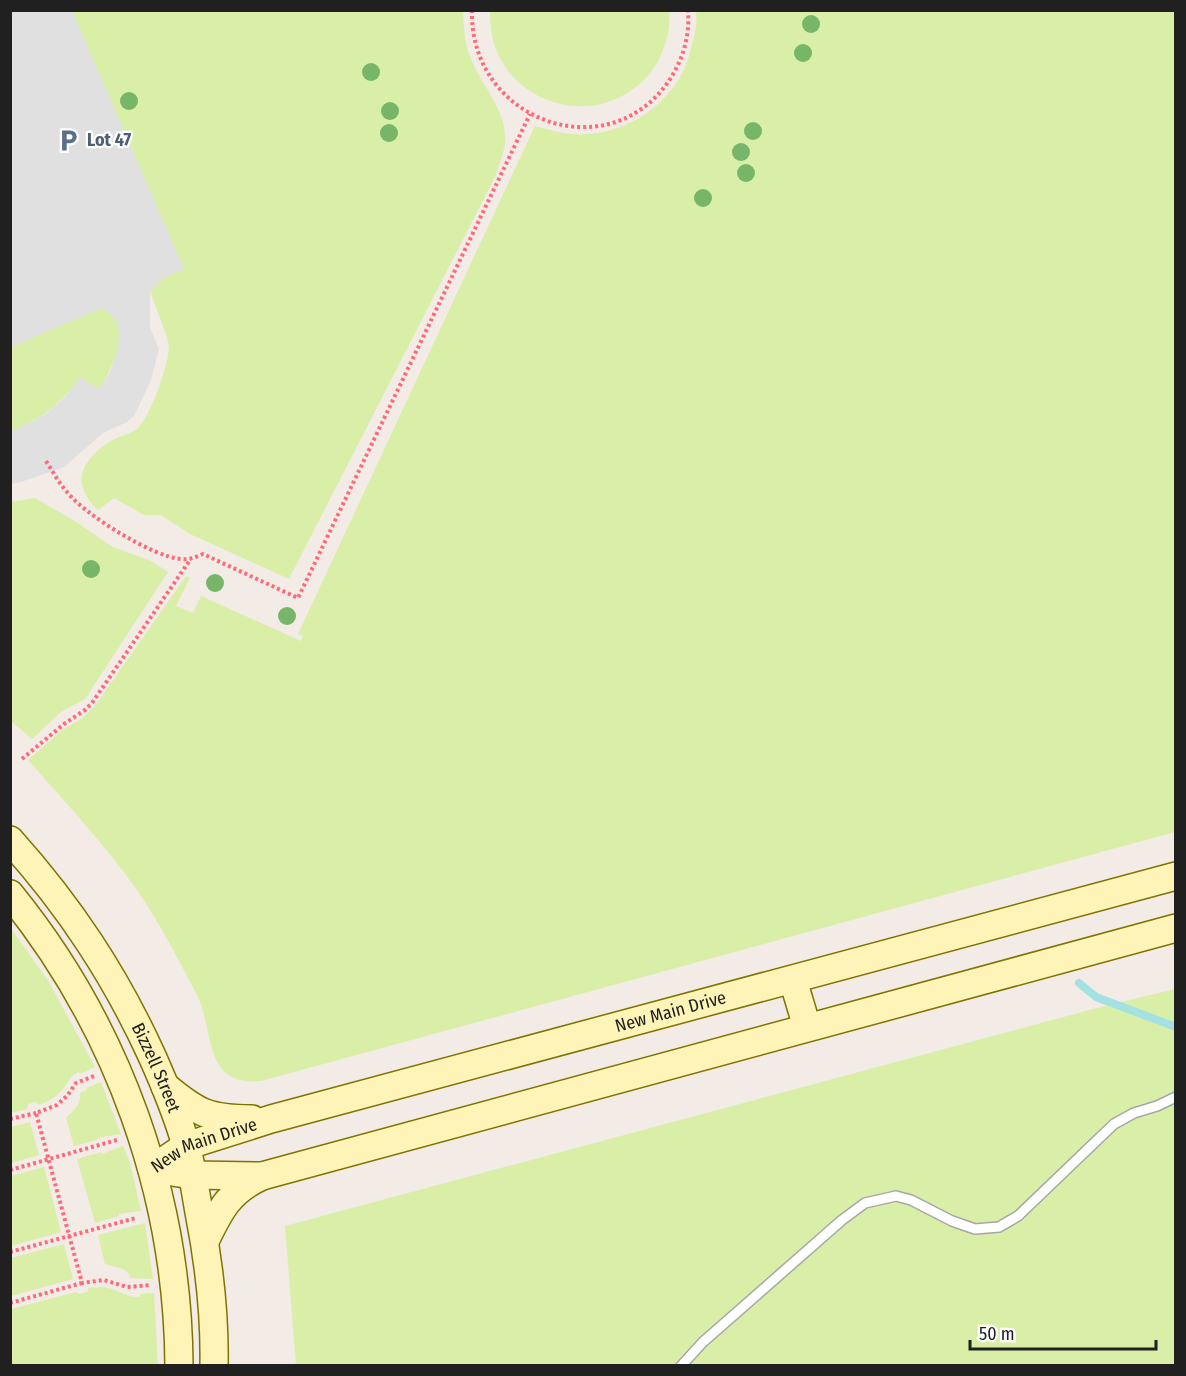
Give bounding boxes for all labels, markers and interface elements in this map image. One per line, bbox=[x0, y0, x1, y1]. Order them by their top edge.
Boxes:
parking icon: Lot 47 bbox=[56, 127, 82, 153]
place label: Lot 47 bbox=[87, 129, 132, 151]
street label: New Main Drive bbox=[613, 986, 729, 1037]
street label: Bizzell Street bbox=[127, 1019, 185, 1116]
street label: New Main Drive bbox=[147, 1113, 260, 1178]
scale bar bbox=[970, 1313, 1156, 1351]
text: 50 m bbox=[979, 1323, 1015, 1345]

